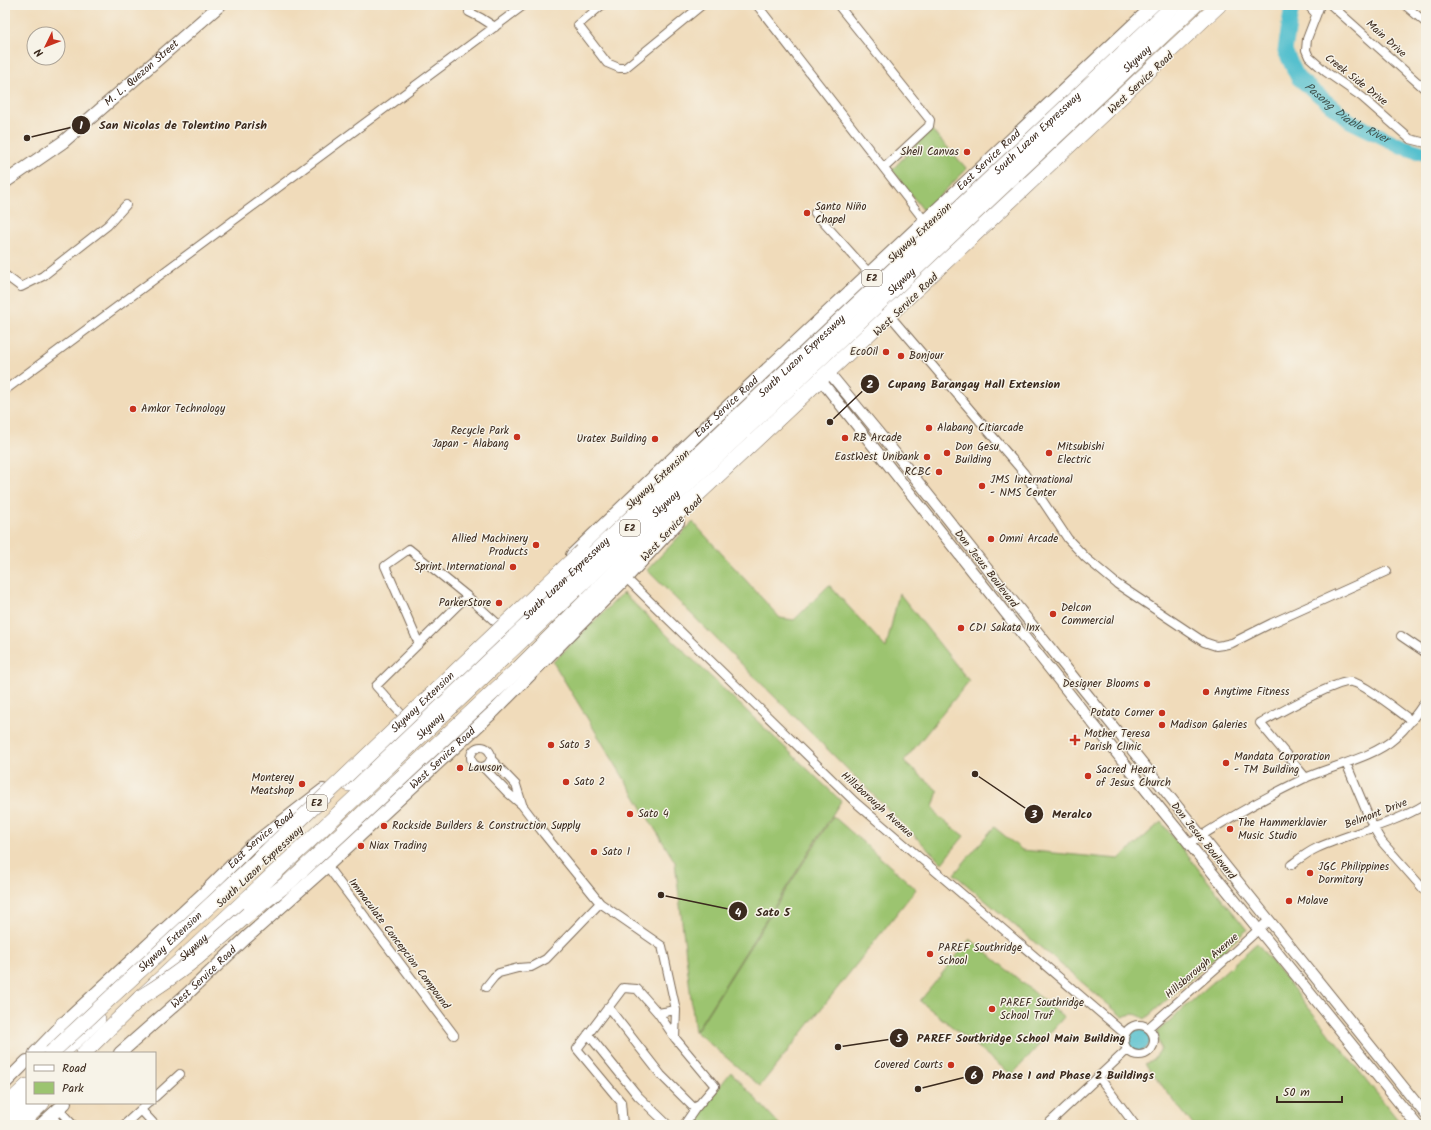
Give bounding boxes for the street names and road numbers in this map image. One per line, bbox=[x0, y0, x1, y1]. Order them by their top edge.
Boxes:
street label: Main Drive bbox=[1362, 16, 1411, 62]
street label: M. L. Quezon Street bbox=[100, 35, 184, 111]
street label: Skyway bbox=[1119, 41, 1156, 78]
street label: West Service Road bbox=[1104, 47, 1179, 119]
street label: Creek Side Drive bbox=[1321, 50, 1392, 110]
street label: South Luzon Expressway bbox=[990, 87, 1086, 180]
street label: East Service Road bbox=[952, 125, 1026, 195]
street label: Skyway Extension bbox=[884, 198, 956, 268]
street label: Skyway bbox=[883, 263, 921, 300]
street label: West Service Road bbox=[869, 269, 943, 341]
road number: E2 bbox=[862, 270, 882, 286]
street label: South Luzon Expressway bbox=[754, 310, 850, 402]
street label: East Service Road bbox=[690, 372, 764, 442]
street label: Skyway Extension bbox=[623, 447, 693, 513]
street label: Skyway bbox=[649, 488, 683, 520]
street label: West Service Road bbox=[636, 491, 708, 566]
road number: E2 bbox=[620, 520, 640, 536]
street label: Don Jesus Boulevard bbox=[950, 526, 1023, 613]
street label: South Luzon Expressway bbox=[519, 532, 615, 625]
street label: Skyway Extension bbox=[389, 670, 457, 736]
street label: Skyway bbox=[414, 711, 448, 743]
street label: West Service Road bbox=[406, 723, 480, 794]
street label: Hillsborough Avenue bbox=[837, 767, 917, 843]
street label: Belmont Drive bbox=[1342, 794, 1410, 834]
road number: E2 bbox=[307, 795, 327, 811]
street label: Don Jesus Boulevard bbox=[1166, 798, 1240, 884]
street label: East Service Road bbox=[224, 806, 299, 873]
street label: South Luzon Expressway bbox=[212, 821, 308, 913]
street label: Immaculate Concepcion Compound bbox=[344, 875, 455, 1014]
street label: Skyway Extension bbox=[136, 909, 206, 975]
street label: Hillsborough Avenue bbox=[1161, 929, 1243, 1003]
street label: Skyway bbox=[177, 932, 211, 964]
street label: West Service Road bbox=[167, 942, 242, 1013]

